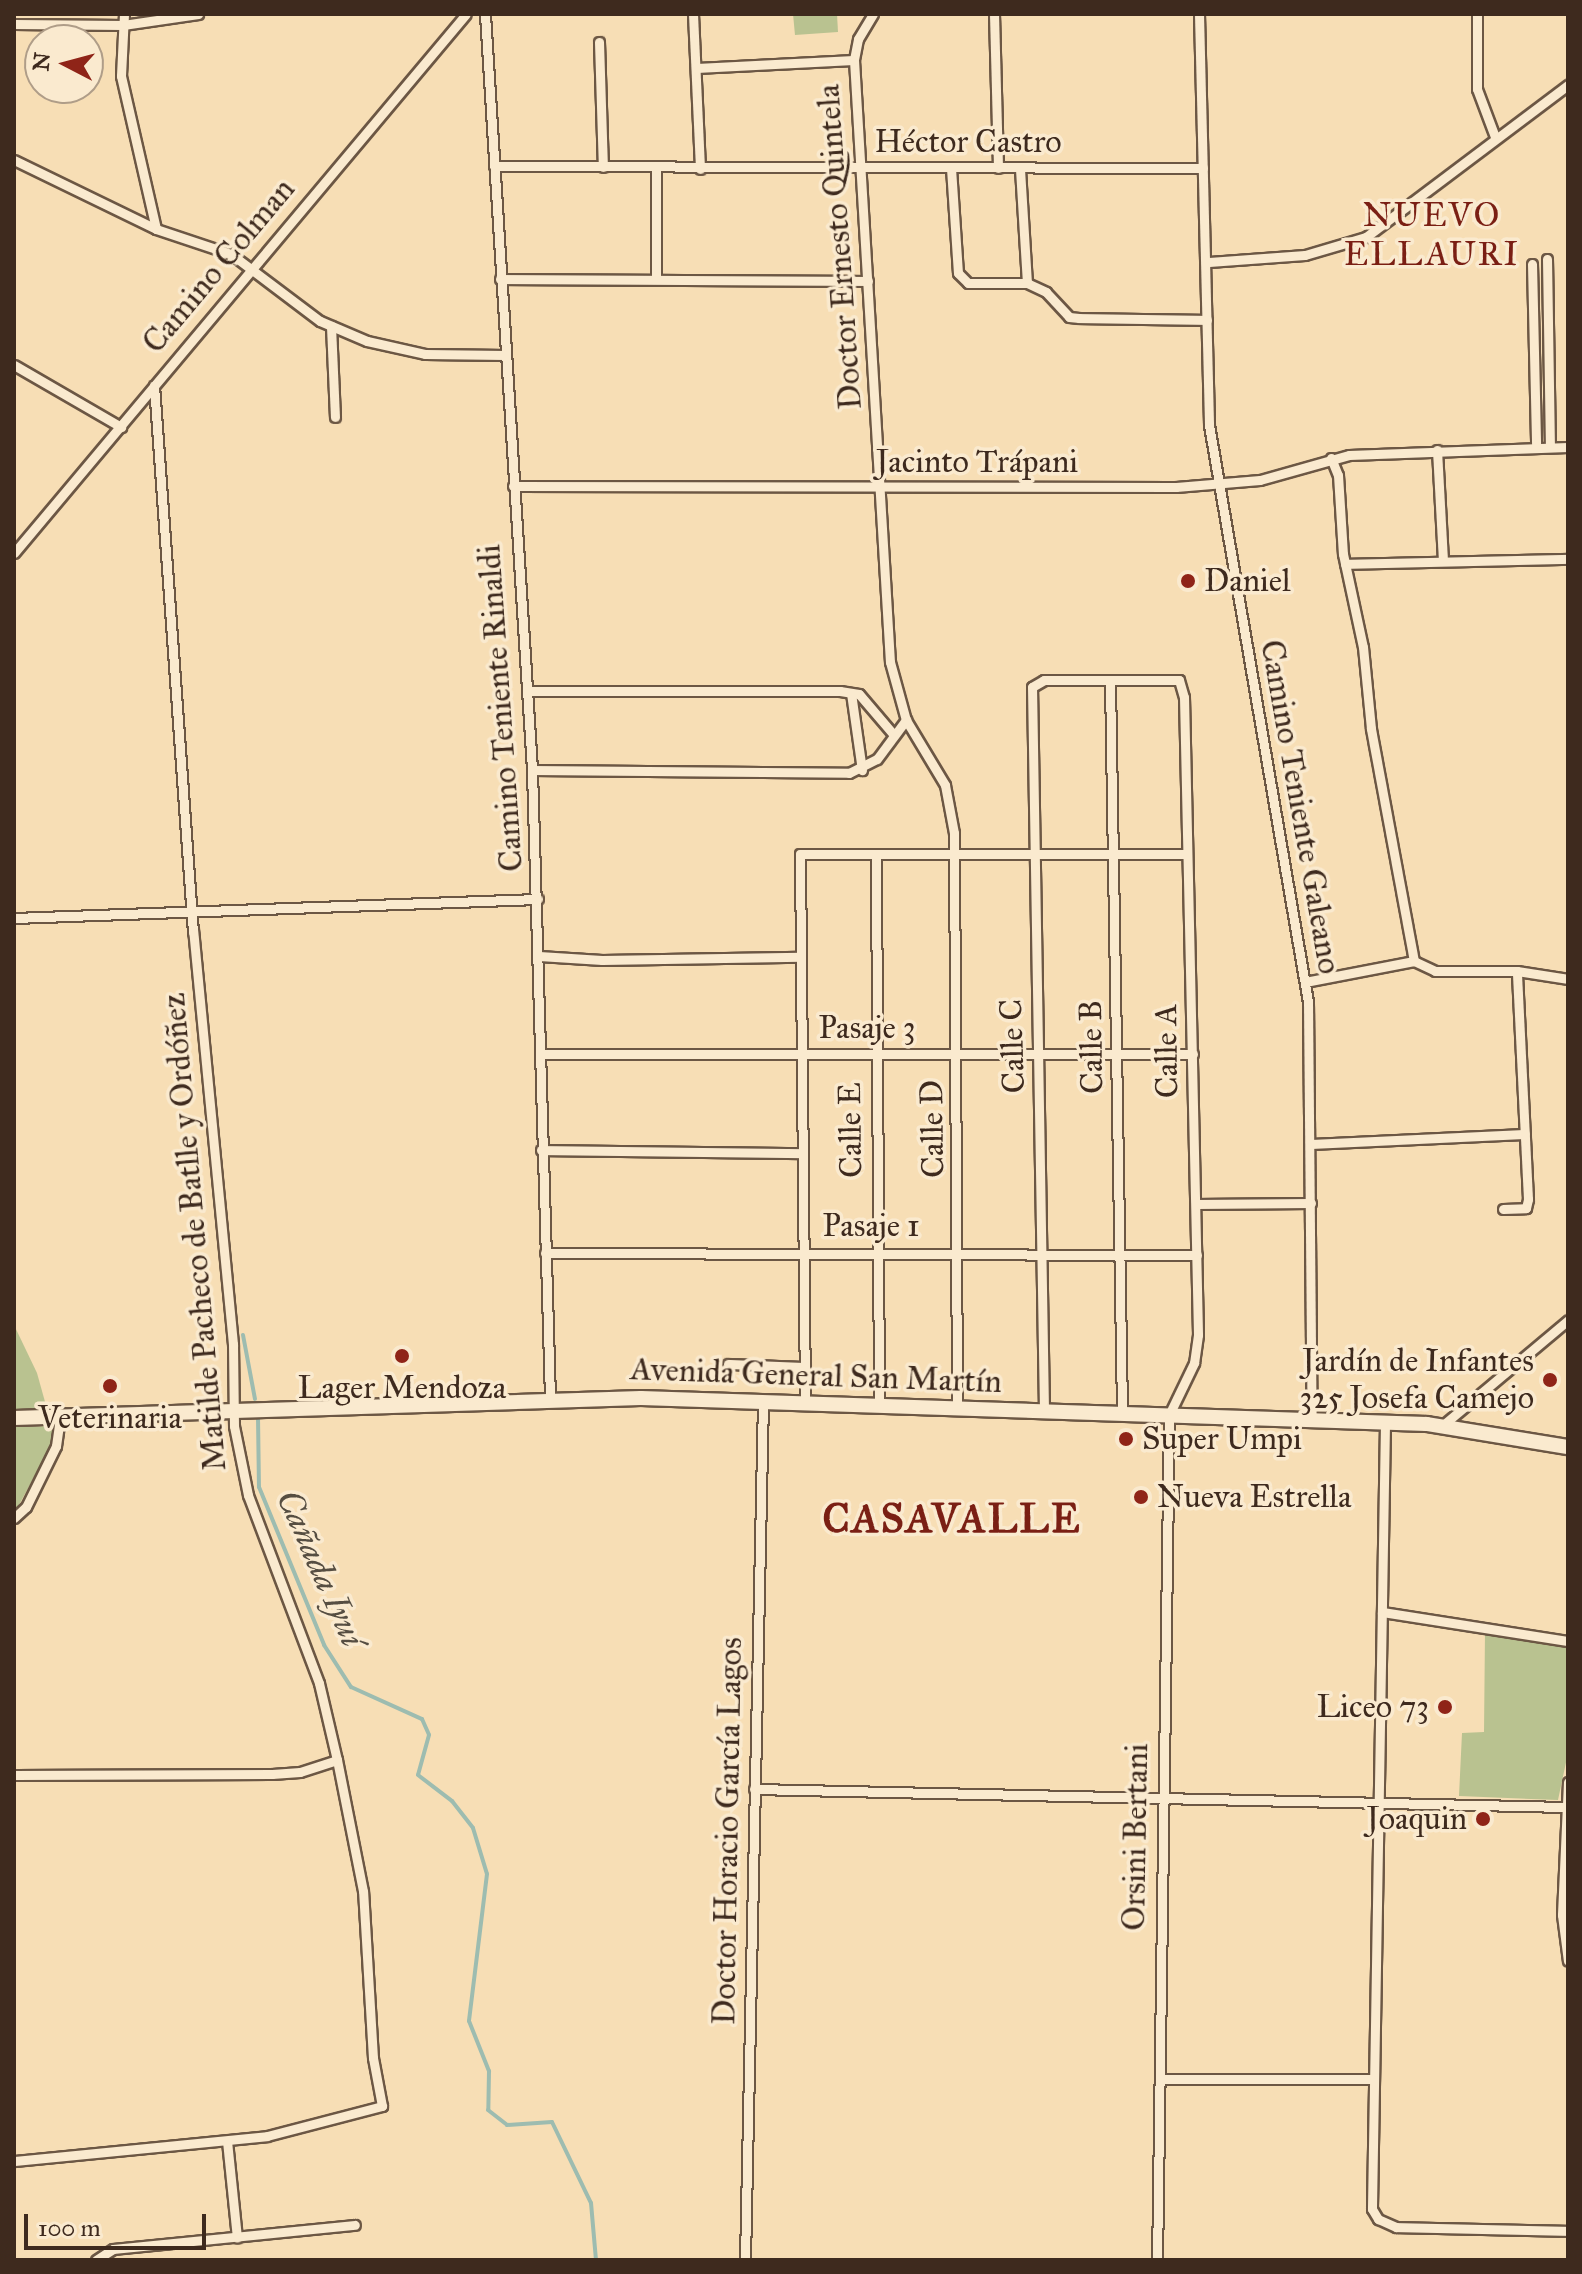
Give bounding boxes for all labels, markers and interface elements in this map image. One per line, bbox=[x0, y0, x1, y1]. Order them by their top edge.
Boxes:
north arrow bbox=[24, 24, 104, 104]
text: N bbox=[27, 51, 56, 72]
street label: Doctor Ernesto Quintela bbox=[809, 83, 871, 411]
street label: Héctor Castro bbox=[874, 123, 1062, 161]
street label: Camino Colman bbox=[135, 171, 303, 361]
district label: NUEVO ELLAURI bbox=[1344, 194, 1520, 274]
street label: Jacinto Trápani bbox=[876, 443, 1078, 481]
street label: Camino Teniente Rinaldi bbox=[470, 543, 532, 873]
place label: Daniel bbox=[1204, 562, 1291, 600]
marker: Daniel bbox=[1179, 572, 1197, 590]
street label: Camino Teniente Galeano bbox=[1252, 637, 1348, 977]
street label: Matilde Pacheco de Batlle y Ordóñez bbox=[155, 991, 235, 1473]
street label: Calle C bbox=[992, 998, 1034, 1094]
street label: Calle B bbox=[1072, 1000, 1112, 1094]
street label: Calle A bbox=[1147, 1004, 1187, 1098]
street label: Pasaje 3 bbox=[818, 1009, 916, 1047]
street label: Calle D bbox=[913, 1080, 953, 1178]
street label: Calle E bbox=[831, 1082, 871, 1178]
street label: Pasaje 1 bbox=[822, 1207, 920, 1245]
place label: Jardín de Infantes 325 Josefa Camejo bbox=[1299, 1343, 1534, 1418]
marker: Lager Mendoza bbox=[393, 1347, 411, 1365]
street label: Avenida General San Martín bbox=[630, 1350, 1002, 1402]
place label: Lager Mendoza bbox=[298, 1369, 506, 1407]
marker: Jardín de Infantes 325 Josefa Camejo bbox=[1541, 1371, 1559, 1389]
marker: Veterinaria bbox=[101, 1377, 119, 1395]
place label: Veterinaria bbox=[38, 1399, 182, 1437]
place label: Super Umpi bbox=[1142, 1420, 1302, 1458]
marker: Super Umpi bbox=[1117, 1430, 1135, 1448]
place label: Nueva Estrella bbox=[1157, 1478, 1351, 1516]
water label: Cañada Iyuí bbox=[268, 1483, 374, 1653]
marker: Nueva Estrella bbox=[1132, 1488, 1150, 1506]
district label: CASAVALLE bbox=[822, 1495, 1082, 1543]
street label: Doctor Horacio García Lagos bbox=[705, 1637, 751, 2025]
place label: Liceo 73 bbox=[1317, 1688, 1429, 1726]
marker: Liceo 73 bbox=[1436, 1698, 1454, 1716]
street label: Orsini Bertani bbox=[1115, 1743, 1157, 1931]
place label: Joaquin bbox=[1366, 1800, 1467, 1838]
marker: Joaquin bbox=[1474, 1810, 1492, 1828]
scale bar bbox=[28, 2198, 210, 2248]
text: 100 m bbox=[38, 2213, 101, 2243]

